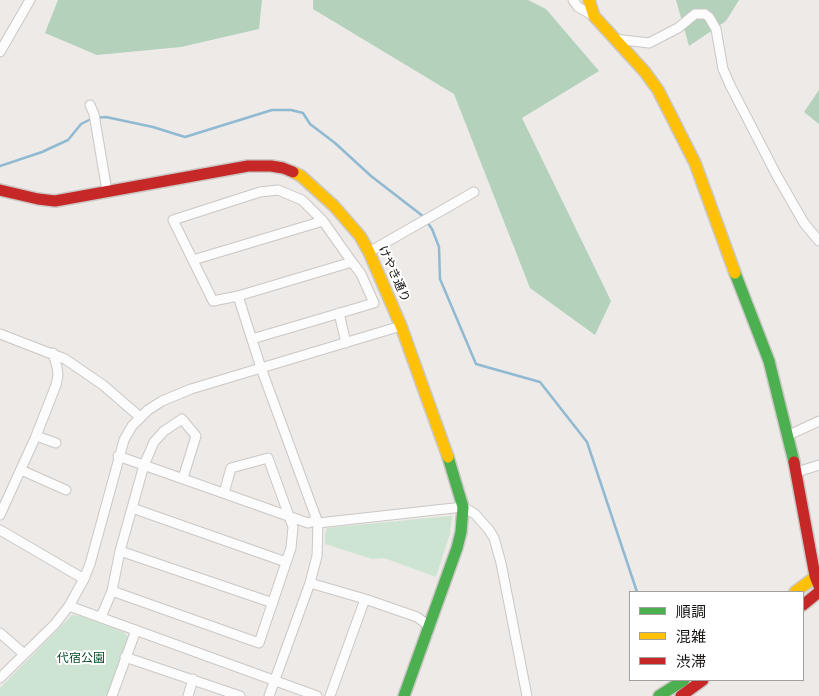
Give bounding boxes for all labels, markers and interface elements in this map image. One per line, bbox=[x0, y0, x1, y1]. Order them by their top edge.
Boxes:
street label: けやき通り bbox=[375, 244, 413, 304]
legend bbox=[629, 591, 804, 681]
text: 順調 bbox=[676, 602, 706, 621]
text: 混雑 bbox=[676, 627, 706, 646]
park label: 代宿公園 bbox=[57, 651, 105, 665]
text: 渋滞 bbox=[676, 652, 706, 671]

